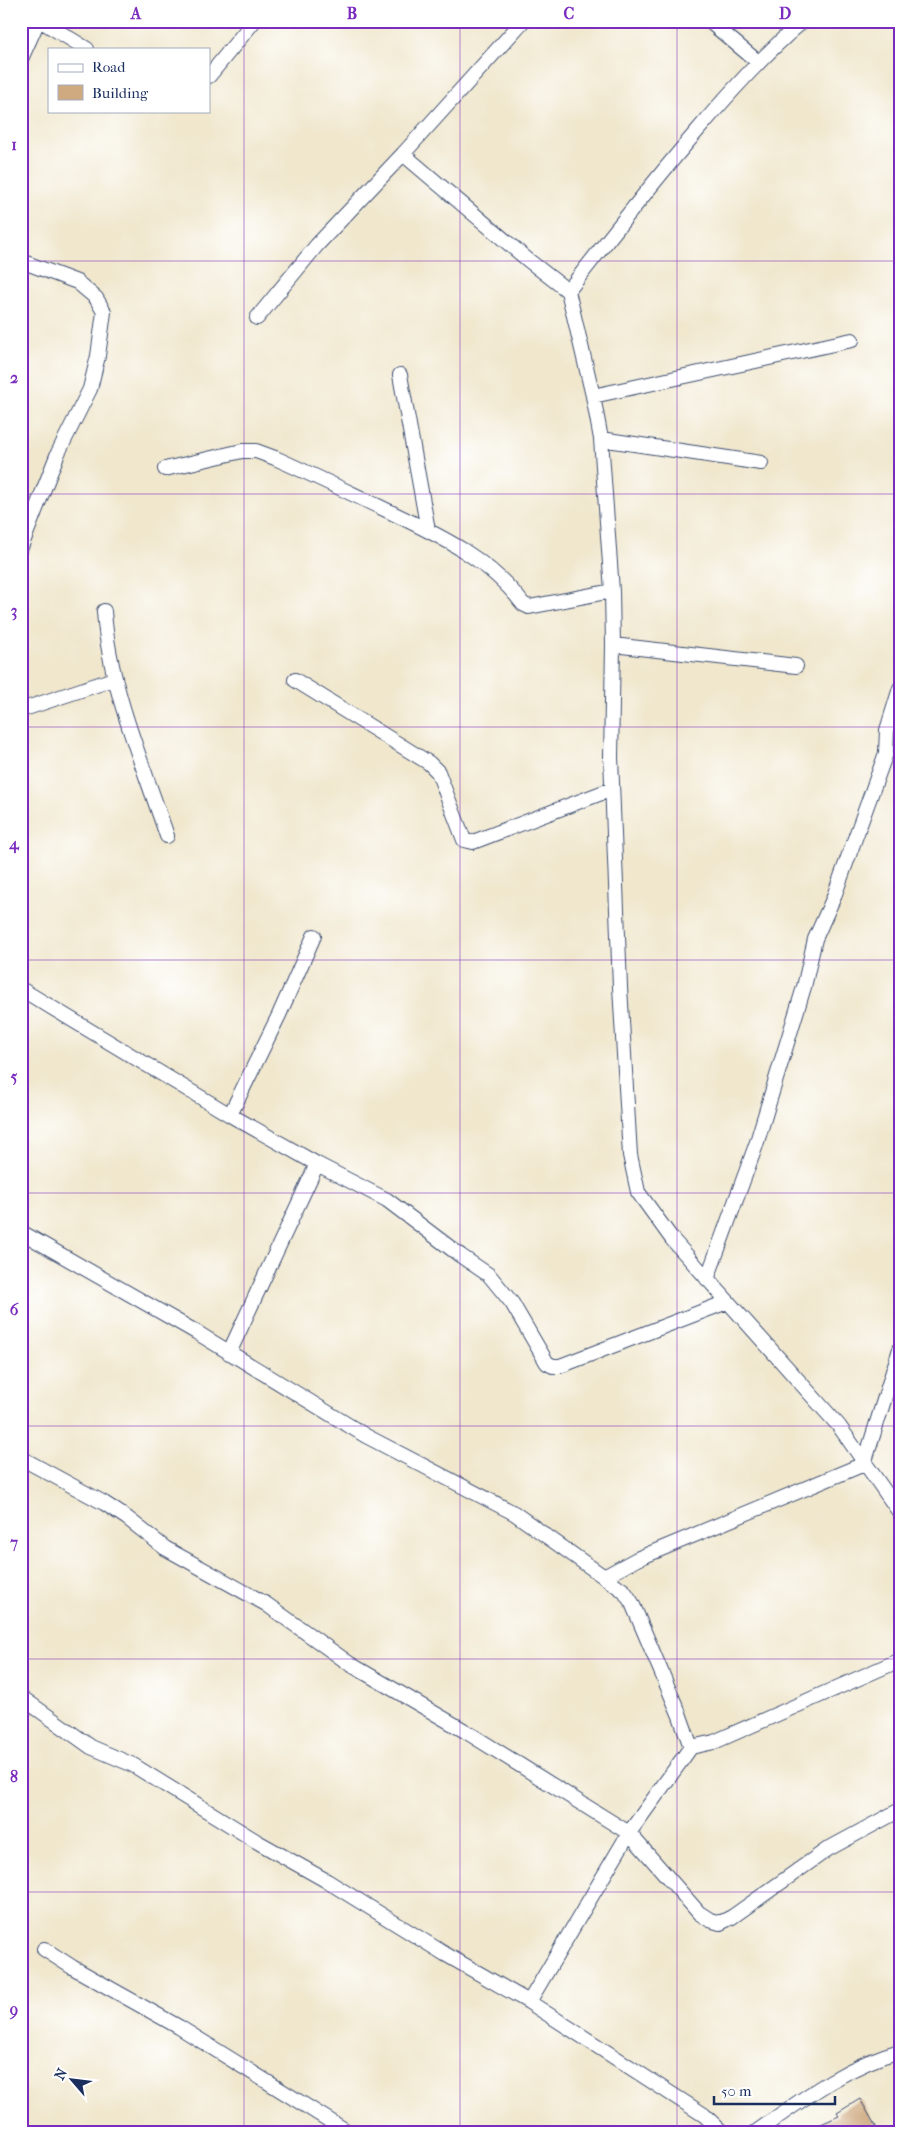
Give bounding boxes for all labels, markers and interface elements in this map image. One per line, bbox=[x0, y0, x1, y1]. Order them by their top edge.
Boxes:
text: A bbox=[130, 4, 142, 23]
text: B bbox=[347, 4, 357, 23]
text: C bbox=[564, 4, 575, 23]
text: D bbox=[779, 4, 791, 23]
legend bbox=[48, 48, 210, 112]
text: Road bbox=[92, 58, 126, 76]
text: Building bbox=[92, 84, 149, 102]
text: 1 bbox=[11, 135, 17, 154]
text: 2 bbox=[10, 368, 18, 387]
text: 3 bbox=[11, 601, 17, 621]
text: 4 bbox=[8, 834, 20, 854]
text: 5 bbox=[11, 1067, 18, 1086]
text: 6 bbox=[10, 1300, 19, 1319]
text: 7 bbox=[9, 1533, 18, 1552]
text: 8 bbox=[10, 1767, 18, 1786]
text: 9 bbox=[9, 2000, 18, 2020]
north arrow bbox=[48, 2056, 98, 2106]
text: N bbox=[51, 2065, 71, 2083]
scale bar bbox=[714, 2073, 835, 2105]
text: 50 m bbox=[721, 2082, 752, 2100]

